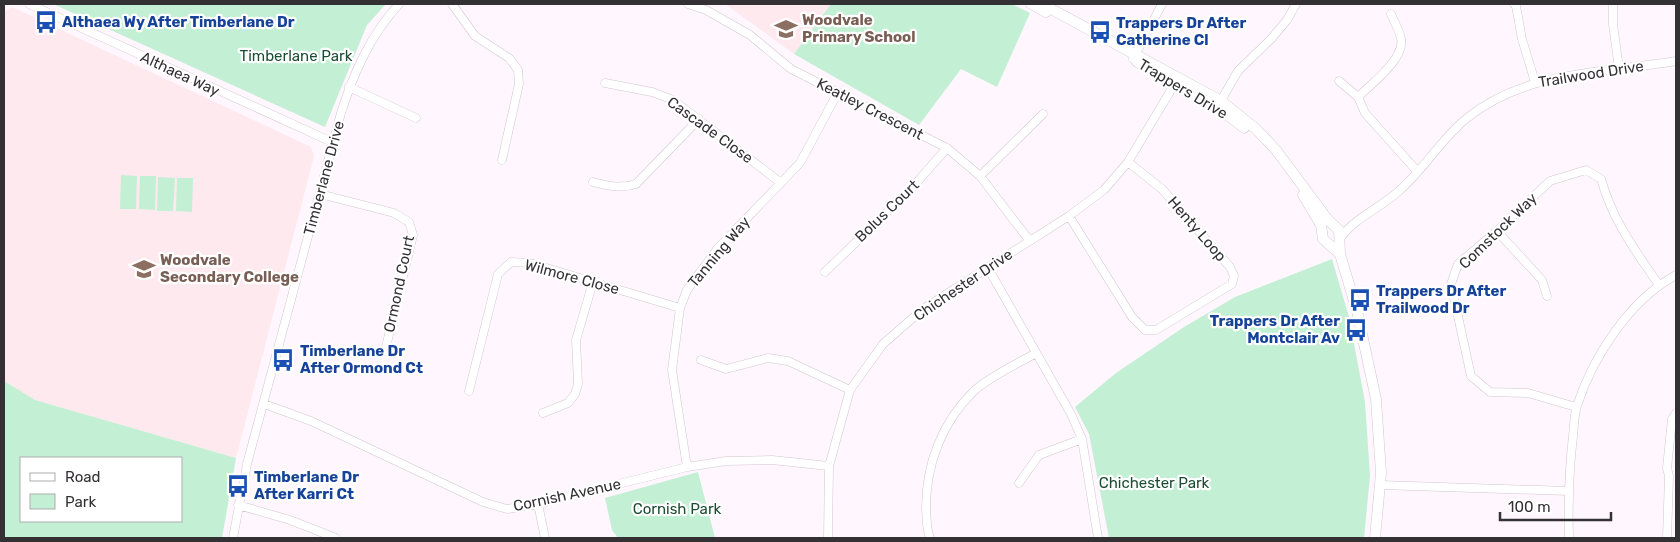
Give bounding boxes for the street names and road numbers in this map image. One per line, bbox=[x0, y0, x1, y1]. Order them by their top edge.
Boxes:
street label: Althaea Way bbox=[138, 48, 222, 100]
street label: Trappers Drive bbox=[1135, 55, 1231, 123]
street label: Trailwood Drive bbox=[1537, 57, 1645, 91]
street label: Keatley Crescent bbox=[814, 74, 927, 144]
street label: Cascade Close bbox=[664, 93, 756, 167]
street label: Timberlane Drive bbox=[300, 119, 348, 237]
street label: Bolus Court bbox=[851, 176, 923, 246]
street label: Comstock Way bbox=[1455, 189, 1541, 273]
street label: Henty Loop bbox=[1164, 193, 1230, 265]
street label: Tanning Way bbox=[684, 213, 754, 291]
street label: Ormond Court bbox=[380, 234, 418, 334]
street label: Chichester Drive bbox=[910, 245, 1016, 325]
street label: Wilmore Close bbox=[523, 256, 621, 298]
street label: Cornish Avenue bbox=[512, 475, 622, 515]

